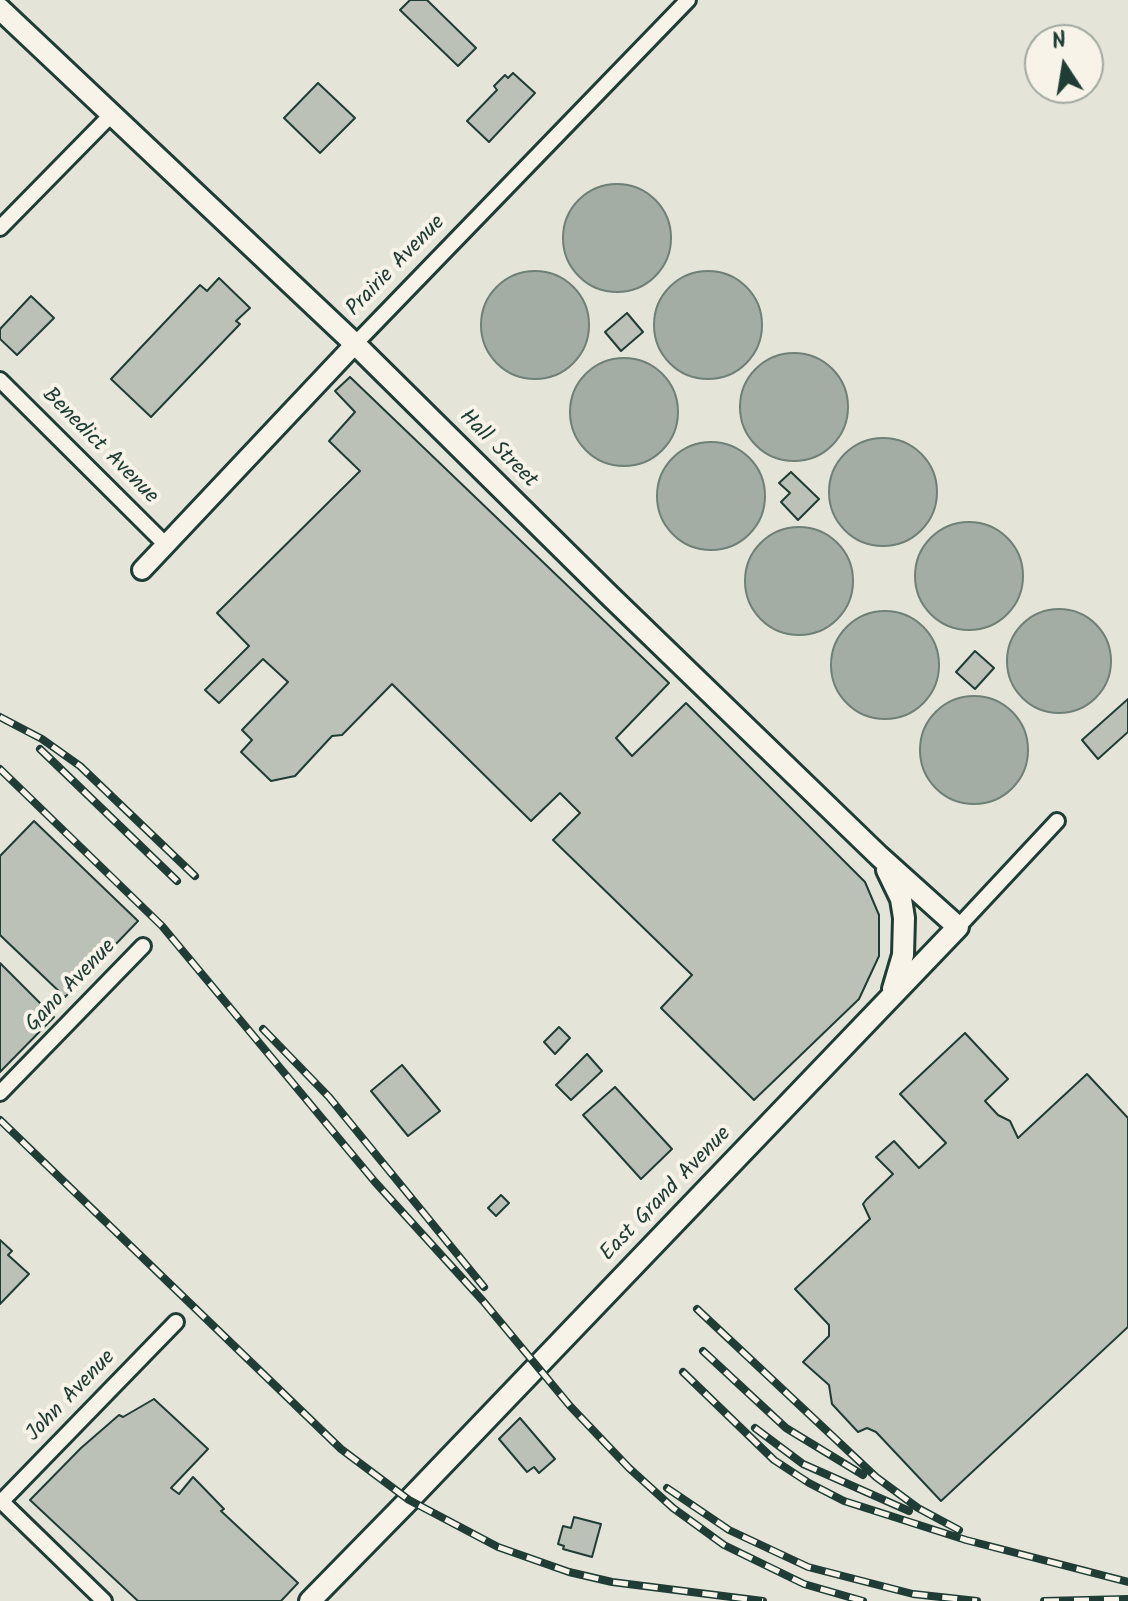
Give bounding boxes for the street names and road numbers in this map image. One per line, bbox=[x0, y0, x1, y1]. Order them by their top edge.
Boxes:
street label: Prairie Avenue bbox=[342, 211, 452, 323]
street label: Benedict Avenue bbox=[35, 383, 163, 511]
street label: Hall Street bbox=[452, 405, 542, 495]
street label: Gano Avenue bbox=[21, 935, 123, 1039]
street label: East Grand Avenue bbox=[596, 1122, 738, 1268]
street label: John Avenue bbox=[22, 1346, 122, 1448]

